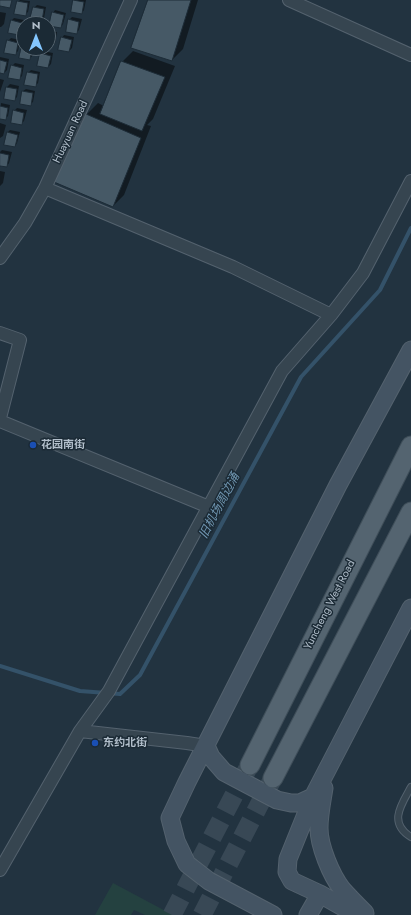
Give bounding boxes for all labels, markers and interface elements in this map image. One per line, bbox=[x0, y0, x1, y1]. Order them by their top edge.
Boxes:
north arrow bbox=[16, 16, 56, 56]
text: N bbox=[32, 17, 40, 33]
street label: Huayuan Road bbox=[51, 99, 91, 165]
place label: 花园南街 bbox=[41, 438, 85, 452]
marker: 花园南街 bbox=[28, 440, 38, 450]
water label: 旧机场周边涌 bbox=[197, 471, 243, 541]
street label: Yuncheng West Road bbox=[302, 558, 358, 652]
place label: 东约北街 bbox=[103, 736, 147, 750]
marker: 东约北街 bbox=[90, 738, 100, 748]

